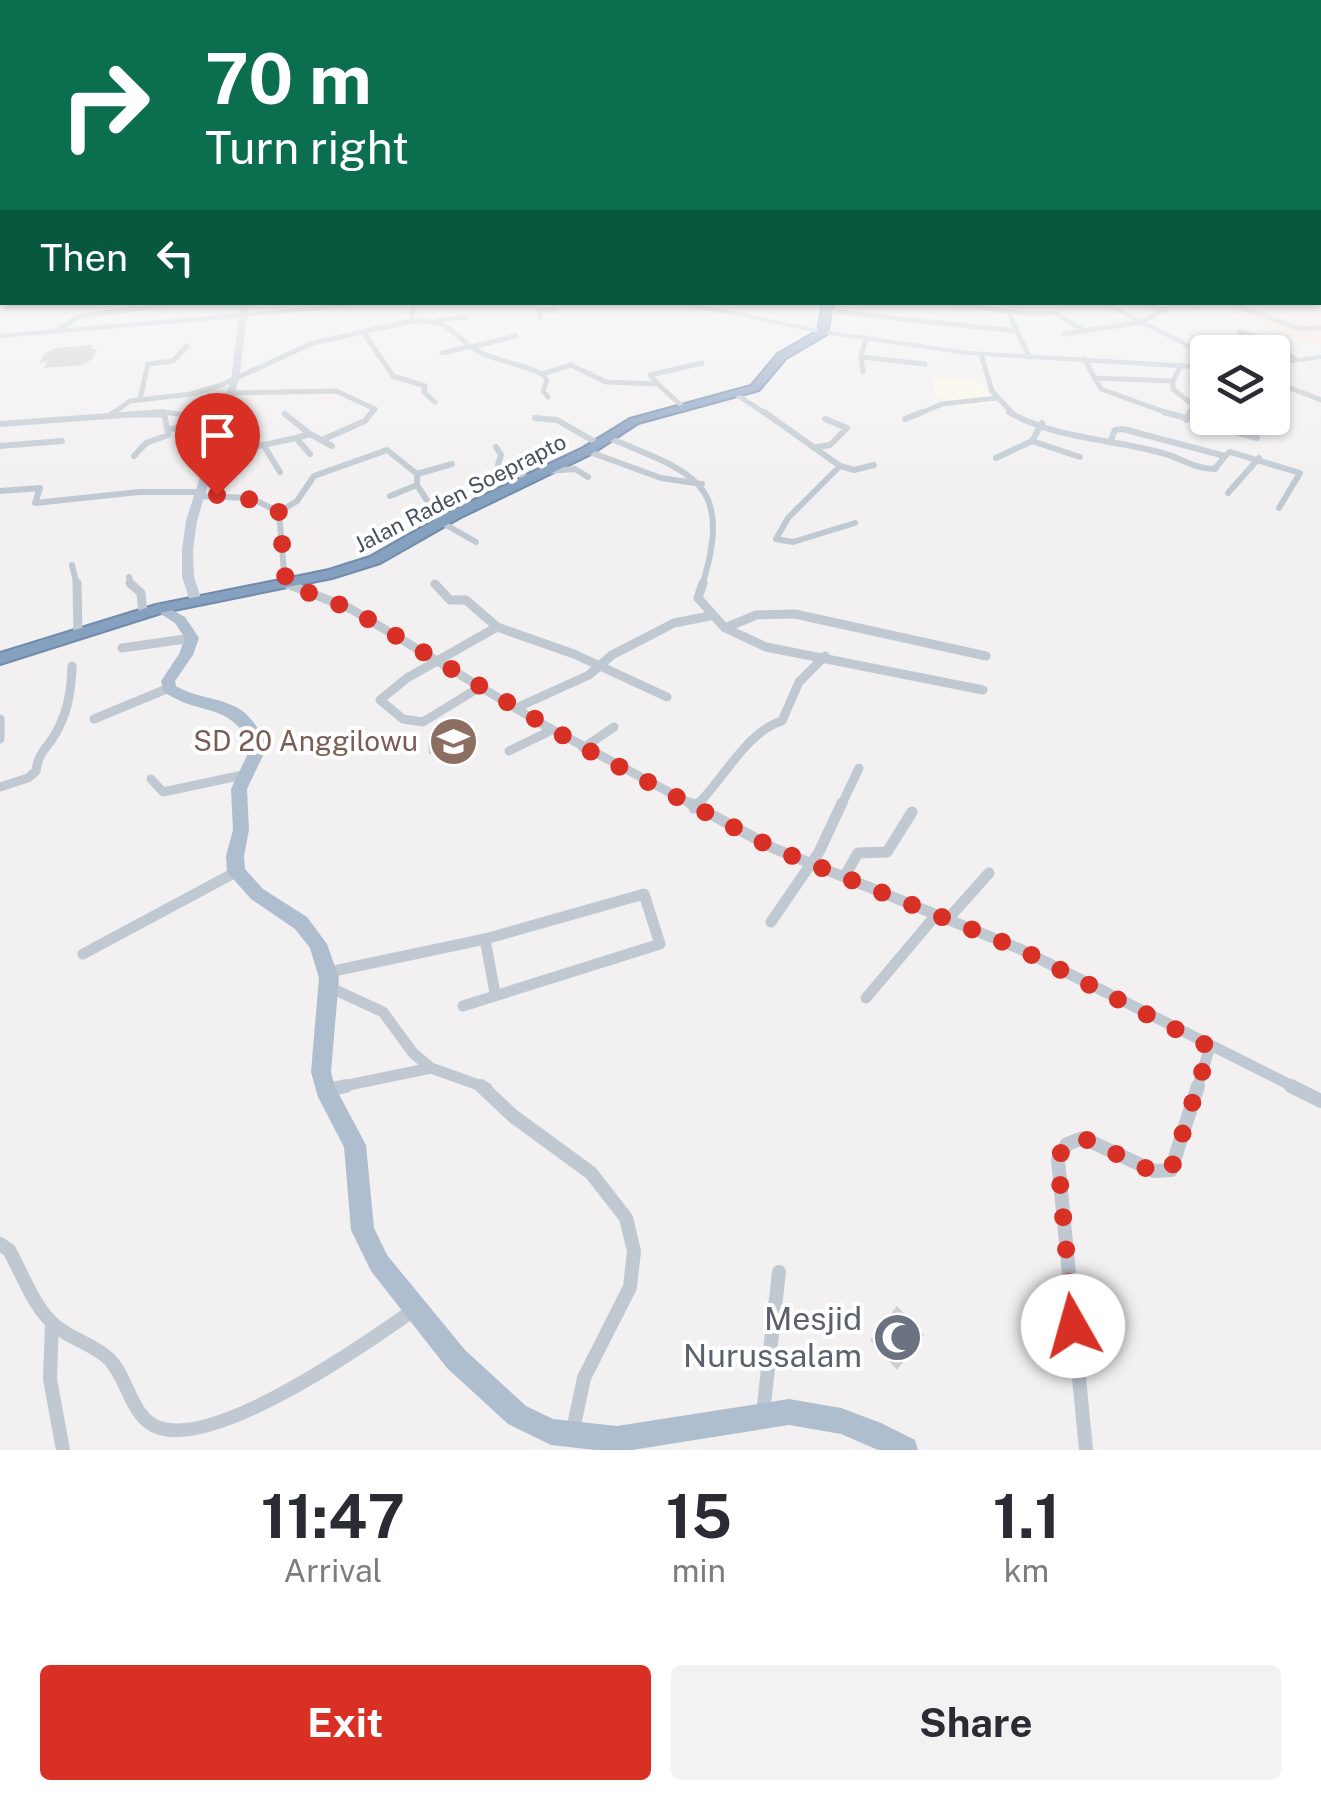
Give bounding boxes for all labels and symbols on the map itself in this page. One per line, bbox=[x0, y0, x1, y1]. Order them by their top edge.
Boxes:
pin bbox=[175, 393, 260, 496]
street label: Jalan Raden Soeprapto bbox=[350, 428, 570, 558]
school or university icon: SD 20 Anggilowu bbox=[427, 715, 479, 767]
place label: SD 20 Anggilowu bbox=[193, 724, 418, 757]
position arrow bbox=[1021, 1274, 1125, 1378]
place label: Mesjid Nurussalam bbox=[683, 1300, 862, 1374]
mosque icon: Mesjid Nurussalam bbox=[871, 1311, 923, 1363]

